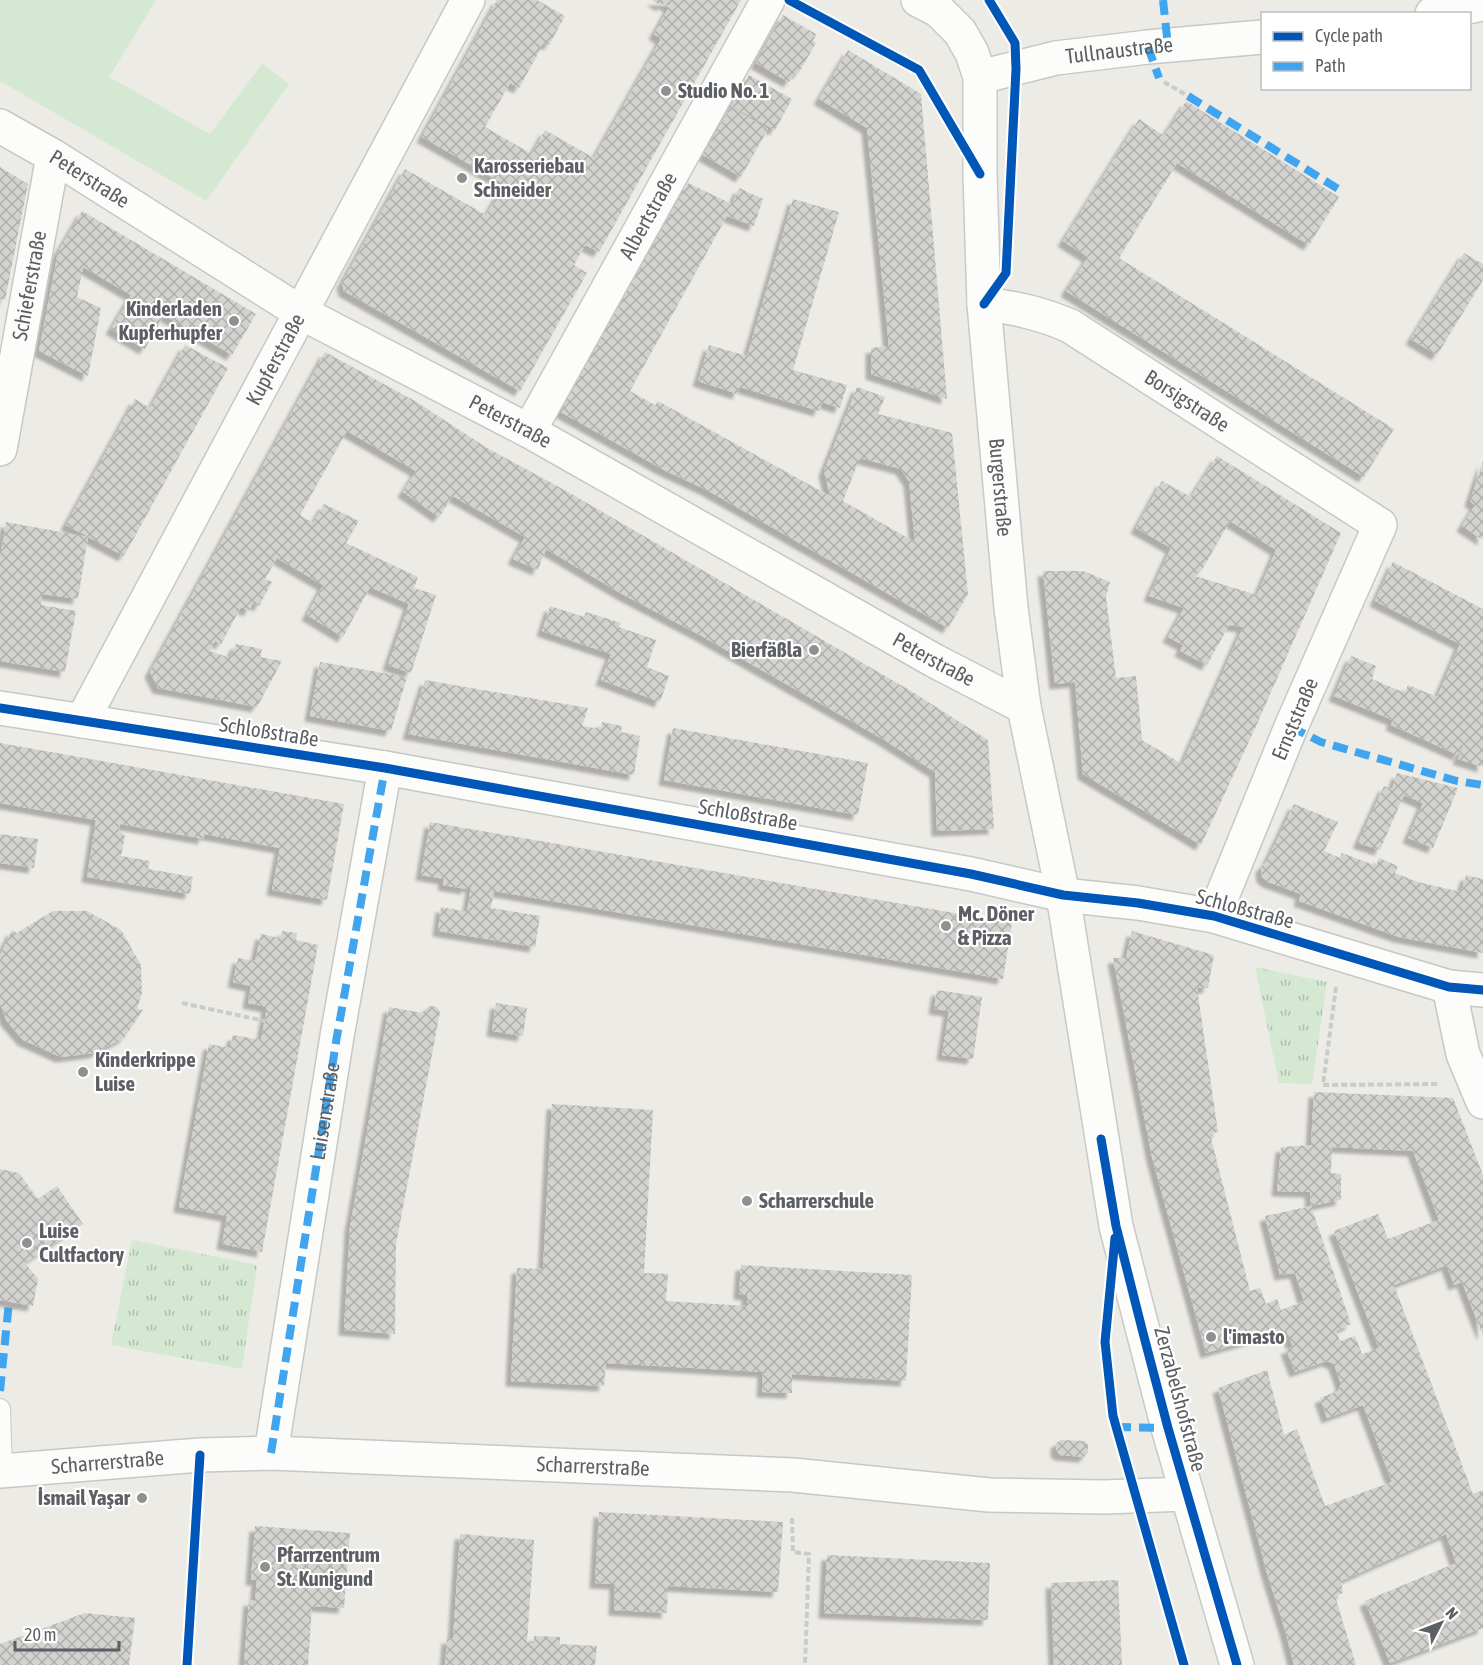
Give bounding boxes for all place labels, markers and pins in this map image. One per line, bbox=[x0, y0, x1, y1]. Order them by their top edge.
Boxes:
place label: Studio No. 1 bbox=[678, 78, 769, 102]
marker: Studio No. 1 bbox=[659, 84, 673, 98]
place label: Karosseriebau Schneider bbox=[474, 153, 584, 201]
marker: Karosseriebau Schneider bbox=[455, 171, 469, 185]
place label: Kinderladen Kupferhupfer bbox=[118, 296, 223, 344]
marker: Kinderladen Kupferhupfer bbox=[227, 314, 241, 328]
place label: Bierfäßla bbox=[731, 637, 802, 661]
marker: Bierfäßla bbox=[807, 643, 821, 657]
place label: Mc. Döner & Pizza bbox=[958, 901, 1035, 949]
marker: Mc. Döner & Pizza bbox=[939, 919, 953, 933]
place label: Kinderkrippe Luise bbox=[95, 1047, 196, 1095]
marker: Kinderkrippe Luise bbox=[76, 1065, 90, 1079]
place label: Scharrerschule bbox=[759, 1188, 874, 1212]
marker: Scharrerschule bbox=[740, 1194, 754, 1208]
place label: Luise Cultfactory bbox=[39, 1218, 124, 1266]
marker: Luise Cultfactory bbox=[20, 1236, 34, 1250]
place label: l'imasto bbox=[1223, 1324, 1285, 1348]
marker: l'imasto bbox=[1204, 1330, 1218, 1344]
place label: İsmail Yaşar bbox=[38, 1485, 131, 1509]
marker: İsmail Yaşar bbox=[135, 1491, 149, 1505]
place label: Pfarrzentrum St. Kunigund bbox=[277, 1542, 380, 1590]
marker: Pfarrzentrum St. Kunigund bbox=[258, 1560, 272, 1574]

